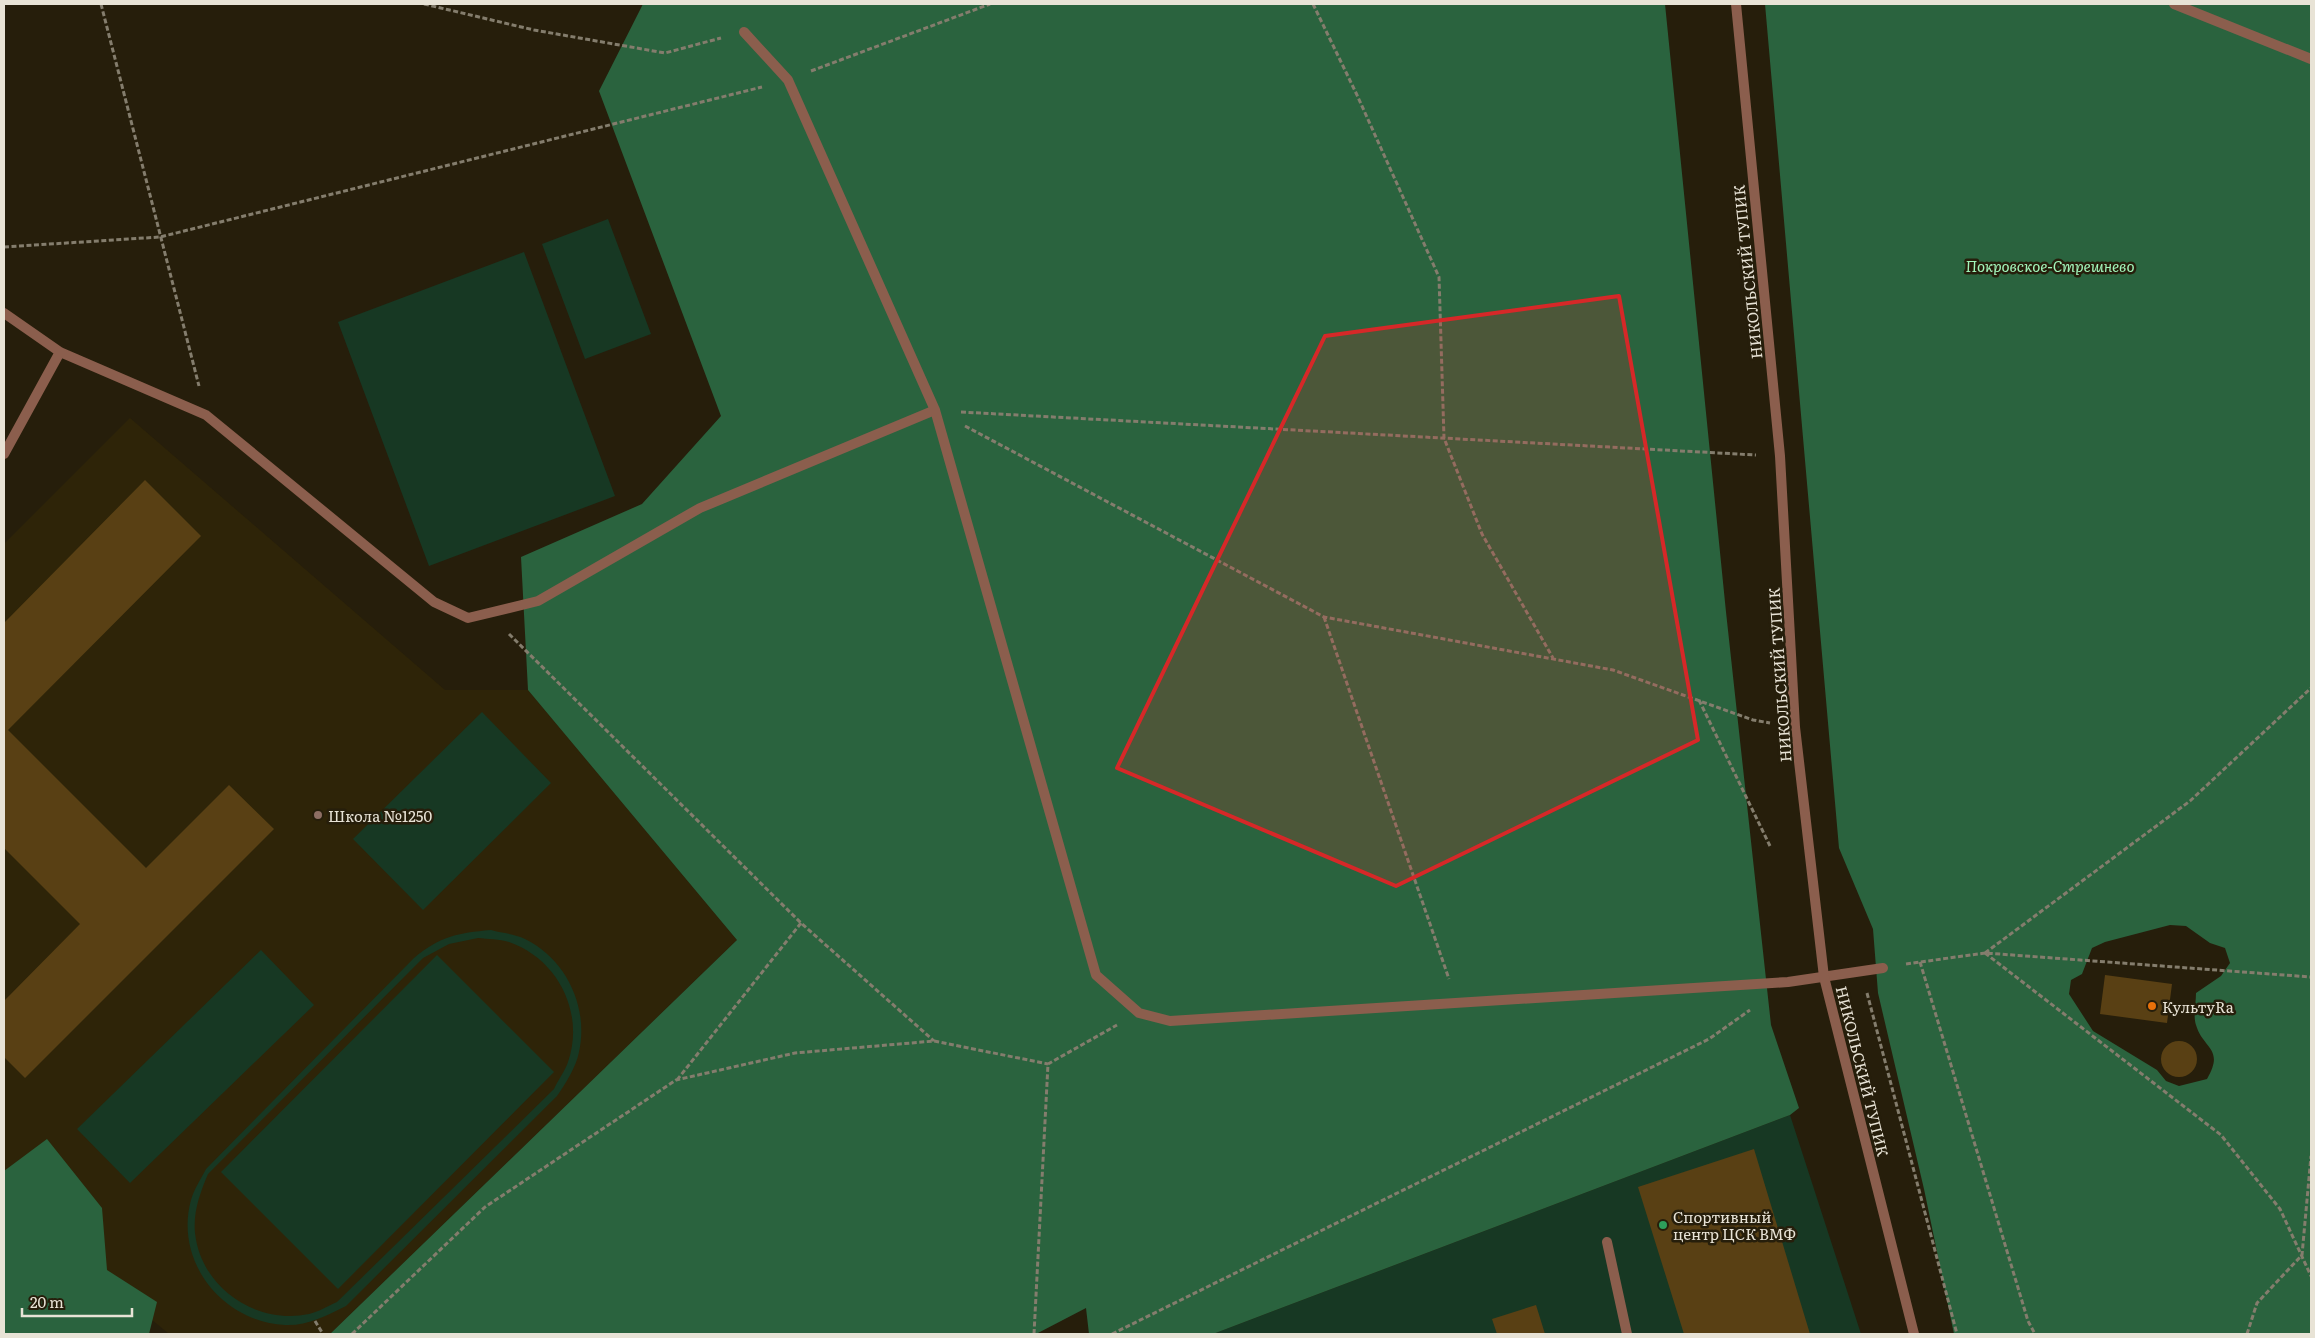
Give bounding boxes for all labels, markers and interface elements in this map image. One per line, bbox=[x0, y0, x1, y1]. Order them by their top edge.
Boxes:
street label: НИКОЛЬСКИЙ ТУПИК bbox=[1726, 184, 1768, 360]
park label: Покровское-Стрешнево bbox=[1965, 254, 2135, 277]
street label: НИКОЛЬСКИЙ ТУПИК bbox=[1761, 587, 1797, 763]
place label: Школа №1250 bbox=[328, 804, 432, 827]
marker: Школа №1250 bbox=[312, 809, 324, 821]
street label: НИКОЛЬСКИЙ ТУПИК bbox=[1831, 983, 1895, 1159]
place label: КультуRа bbox=[2162, 995, 2235, 1018]
marker: КультуRа bbox=[2146, 1000, 2158, 1012]
place label: Спортивный центр ЦСК ВМФ bbox=[1673, 1205, 1796, 1245]
marker: Спортивный центр ЦСК ВМФ bbox=[1657, 1219, 1669, 1231]
scale bar bbox=[22, 1286, 132, 1318]
text: 20 m bbox=[30, 1290, 64, 1313]

